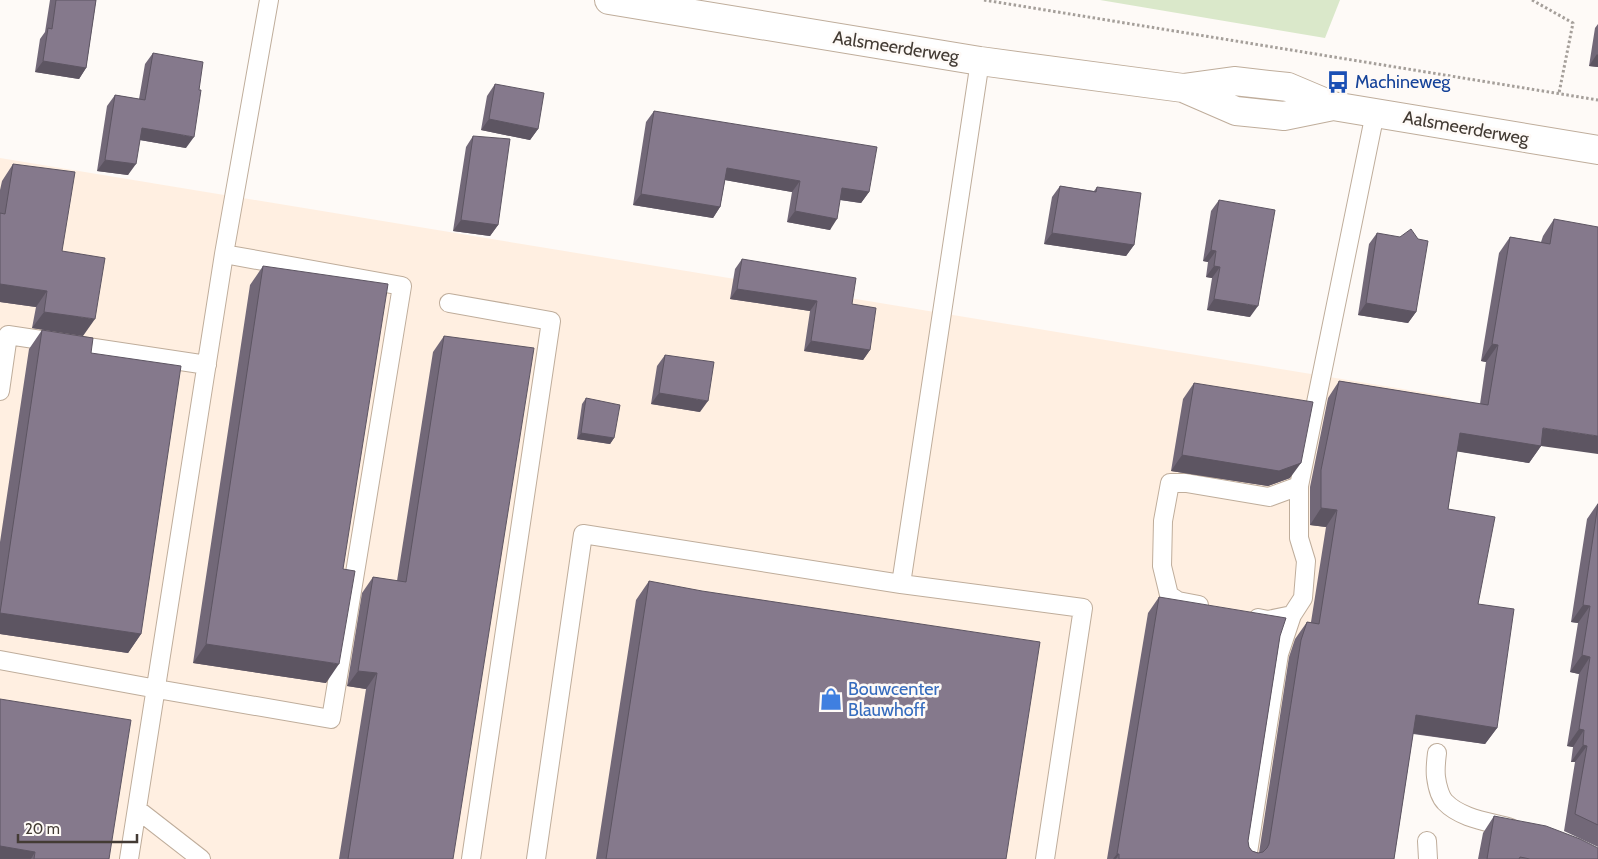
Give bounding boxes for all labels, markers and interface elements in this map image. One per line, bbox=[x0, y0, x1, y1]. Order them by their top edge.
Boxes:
street label: Aalsmeerderweg bbox=[831, 26, 962, 68]
bus stop icon: Machineweg bbox=[1325, 69, 1351, 95]
place label: Machineweg bbox=[1355, 71, 1451, 93]
street label: Aalsmeerderweg bbox=[1401, 106, 1532, 150]
place label: Bouwcenter Blauwhoff bbox=[848, 678, 939, 721]
shop icon: Bouwcenter Blauwhoff bbox=[818, 686, 844, 712]
scale bar bbox=[18, 812, 136, 844]
text: 20 m bbox=[25, 820, 60, 838]

